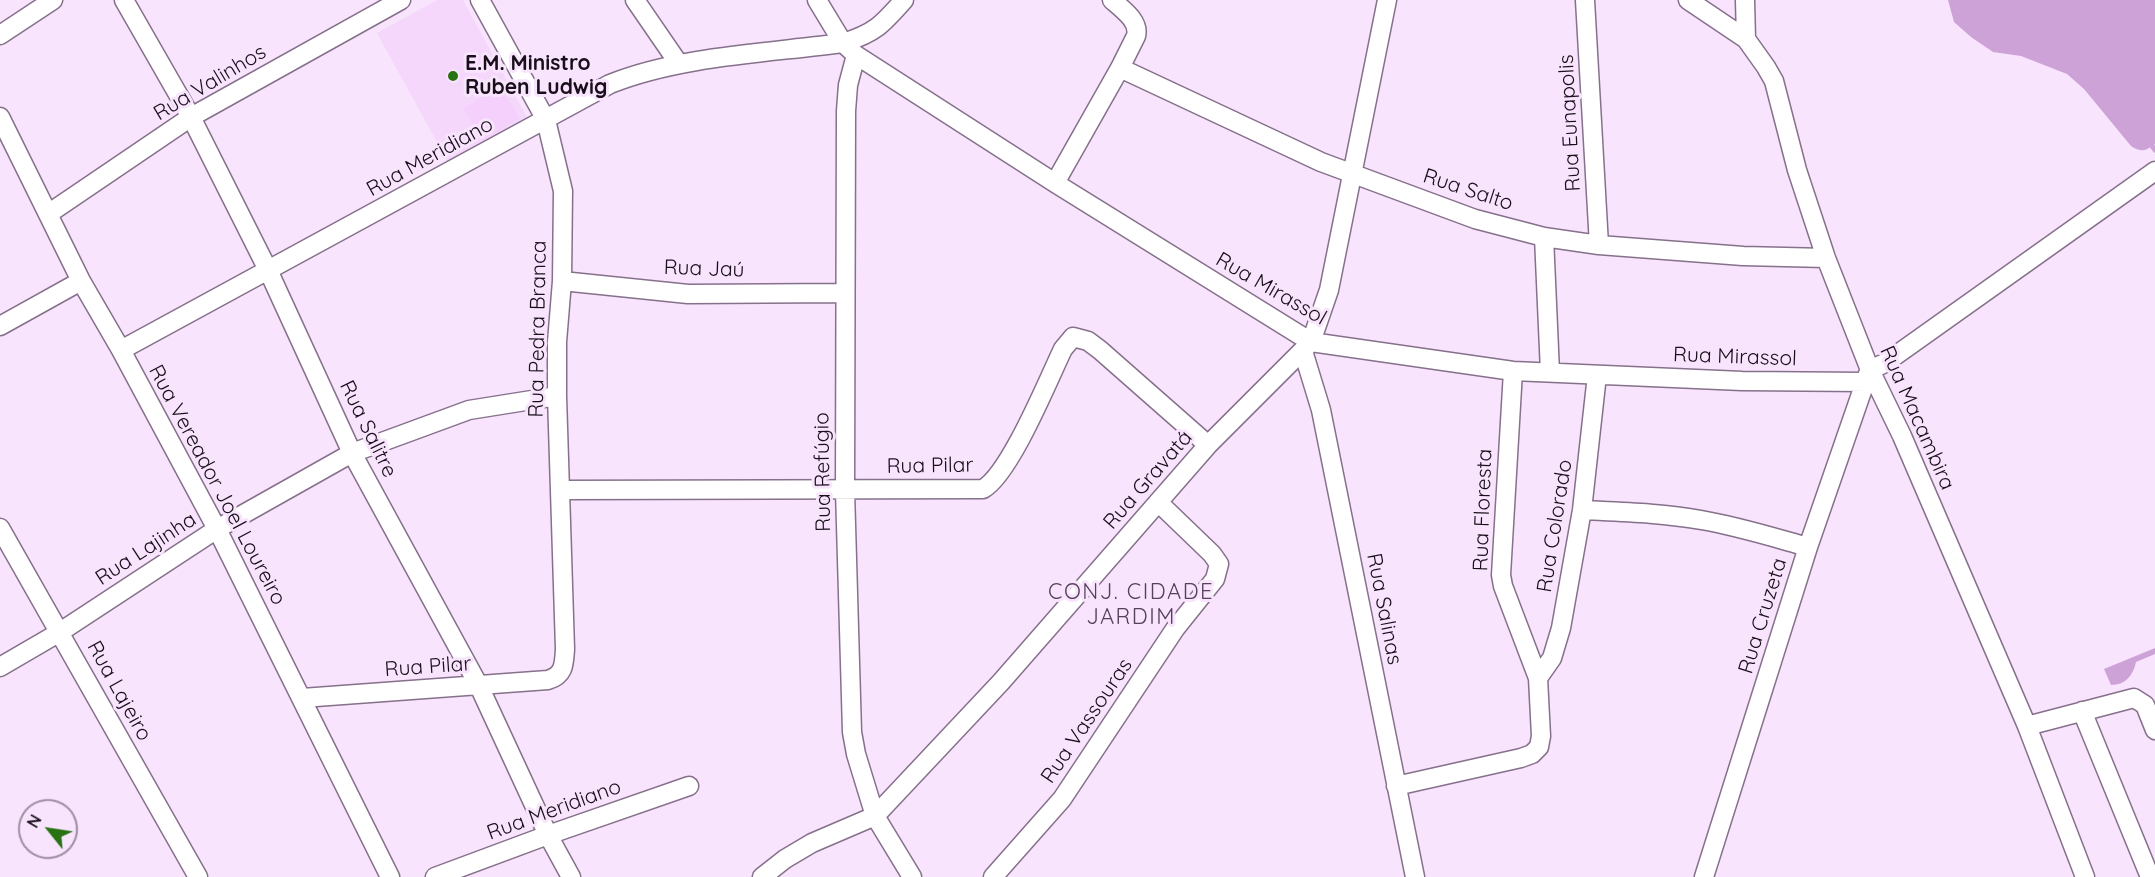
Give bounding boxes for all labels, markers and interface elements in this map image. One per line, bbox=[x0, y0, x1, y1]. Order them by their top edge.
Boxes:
street label: Rua Valinhos bbox=[149, 40, 271, 126]
place label: E.M. Ministro Ruben Ludwig bbox=[465, 51, 607, 101]
street label: Rua Eunapolis bbox=[1554, 54, 1586, 192]
marker: E.M. Ministro Ruben Ludwig bbox=[446, 69, 460, 83]
street label: Rua Meridiano bbox=[362, 112, 498, 202]
street label: Rua Salto bbox=[1420, 164, 1516, 216]
street label: Rua Pedra Branca bbox=[524, 240, 552, 418]
street label: Rua Mirassol bbox=[1211, 247, 1331, 331]
street label: Rua Jaú bbox=[663, 255, 745, 283]
street label: Rua Mirassol bbox=[1673, 342, 1797, 372]
street label: Rua Macambira bbox=[1874, 342, 1960, 494]
street label: Rua Vereador Joel Loureiro bbox=[143, 361, 291, 609]
street label: Rua Salitre bbox=[334, 376, 402, 482]
street label: Rua Refúgio bbox=[809, 412, 837, 532]
street label: Rua Gravatá bbox=[1098, 425, 1198, 535]
street label: Rua Floresta bbox=[1468, 448, 1498, 572]
street label: Rua Pilar bbox=[886, 453, 974, 479]
street label: Rua Colorado bbox=[1532, 458, 1578, 594]
street label: Rua Lajinha bbox=[91, 507, 201, 591]
street label: Rua Salinas bbox=[1361, 551, 1407, 667]
street label: Rua Cruzeta bbox=[1733, 555, 1793, 677]
district label: CONJ. CIDADE JARDIM bbox=[1048, 579, 1214, 630]
street label: Rua Lajeiro bbox=[81, 637, 157, 745]
street label: Rua Pilar bbox=[384, 651, 472, 683]
street label: Rua Vassouras bbox=[1036, 654, 1138, 788]
street label: Rua Meridiano bbox=[484, 774, 624, 846]
north arrow bbox=[18, 799, 78, 859]
text: N bbox=[23, 811, 46, 831]

